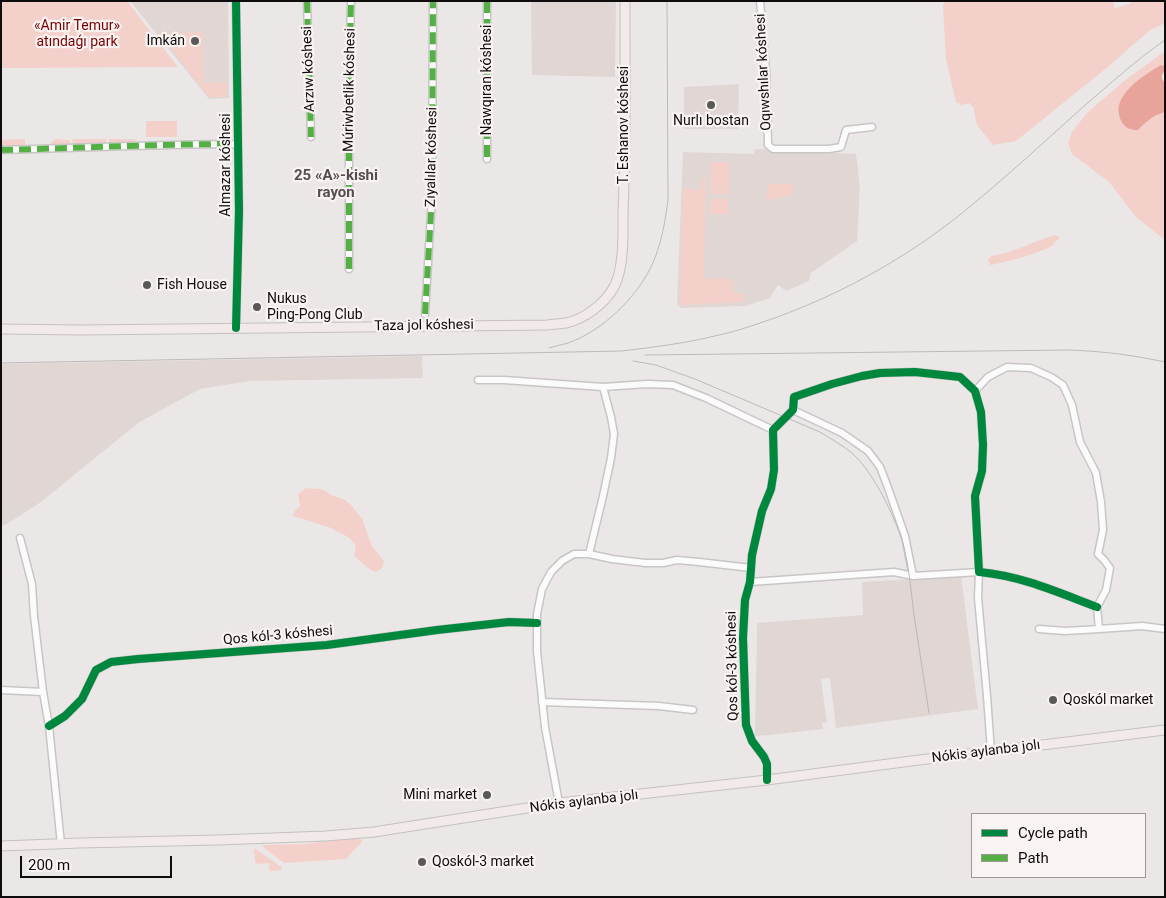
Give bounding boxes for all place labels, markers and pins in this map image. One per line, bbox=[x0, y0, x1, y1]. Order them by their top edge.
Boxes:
place label: Imkán bbox=[146, 33, 185, 49]
marker: Imkán bbox=[189, 35, 201, 47]
marker: Nurlı bostan bbox=[705, 99, 717, 111]
place label: Nurlı bostan bbox=[673, 113, 749, 129]
place label: Fish House bbox=[157, 277, 227, 293]
marker: Fish House bbox=[141, 279, 153, 291]
place label: Nukus Ping-Pong Club bbox=[267, 291, 363, 324]
marker: Nukus Ping-Pong Club bbox=[251, 301, 263, 313]
place label: Qoskól market bbox=[1063, 692, 1153, 708]
marker: Qoskól market bbox=[1047, 694, 1059, 706]
place label: Mini market bbox=[403, 787, 477, 803]
marker: Mini market bbox=[481, 789, 493, 801]
place label: Qoskól-3 market bbox=[432, 854, 534, 870]
marker: Qoskól-3 market bbox=[416, 856, 428, 868]

